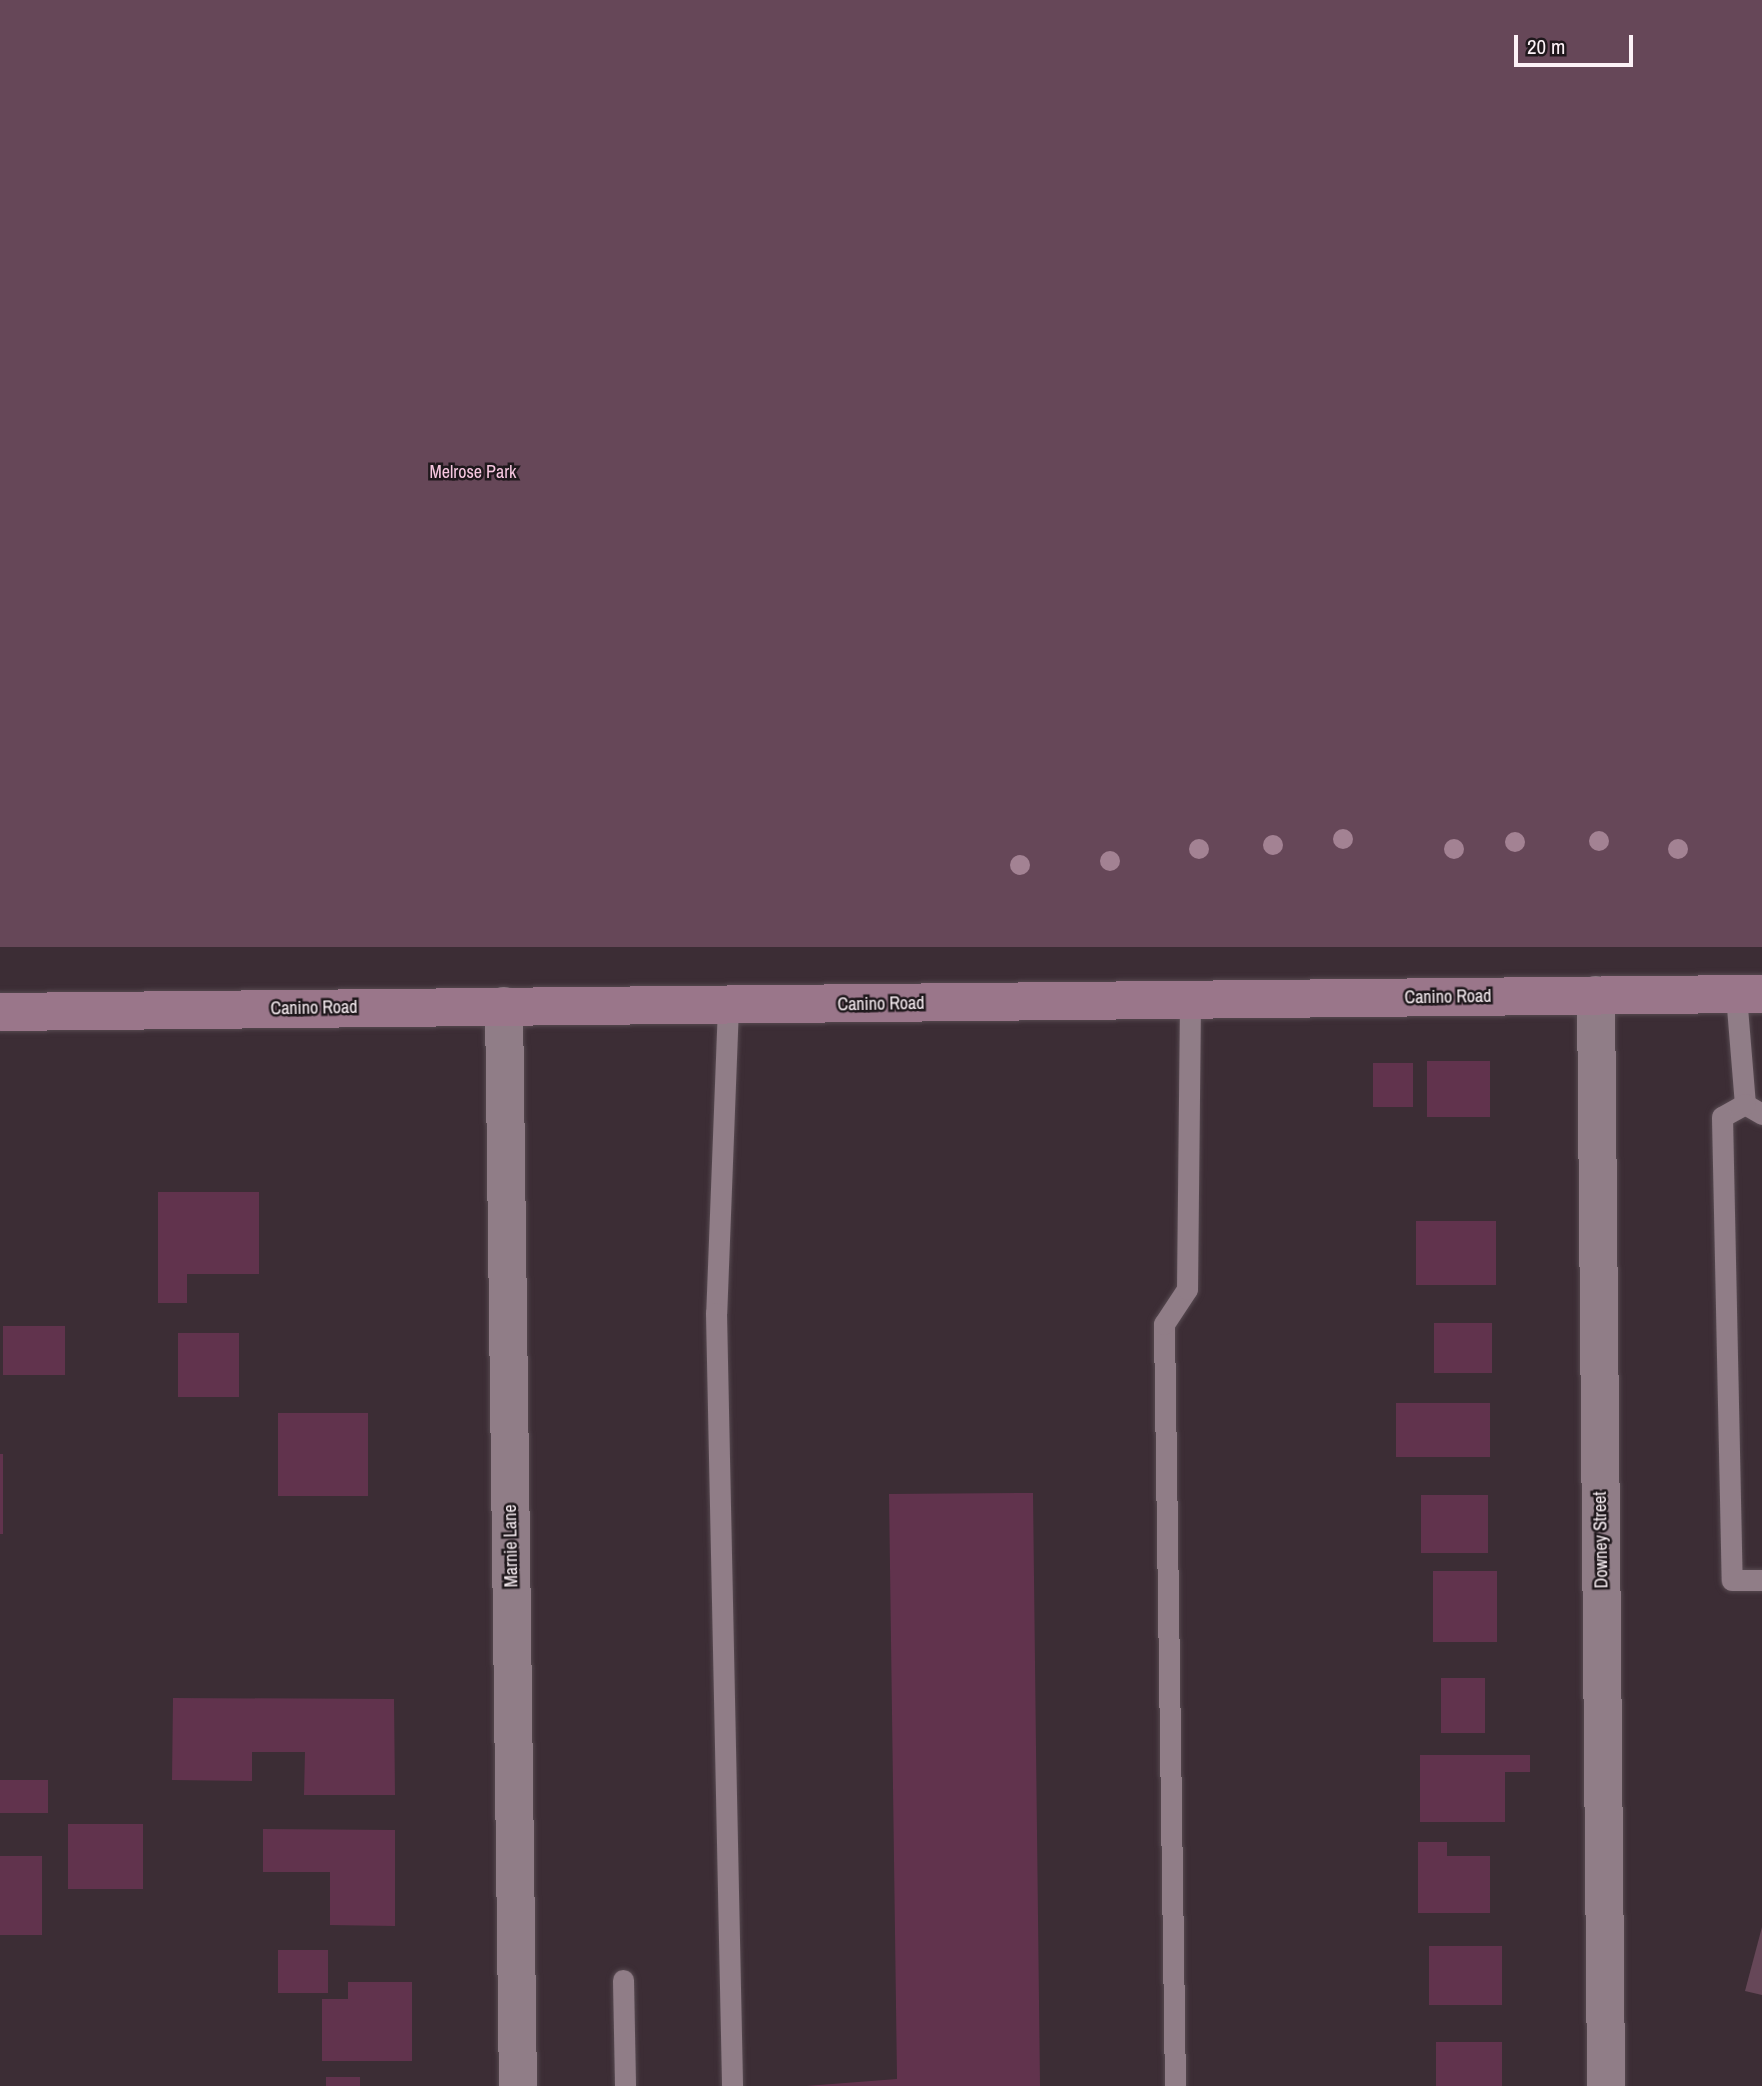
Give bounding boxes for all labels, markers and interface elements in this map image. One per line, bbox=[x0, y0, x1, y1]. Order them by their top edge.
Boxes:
scale bar bbox=[1517, 21, 1636, 65]
text: 20 m bbox=[1527, 32, 1565, 61]
park label: Melrose Park bbox=[430, 461, 516, 483]
street label: Canino Road bbox=[1404, 985, 1492, 1009]
street label: Canino Road bbox=[837, 992, 925, 1016]
street label: Canino Road bbox=[270, 996, 358, 1020]
street label: Downey Street bbox=[1589, 1491, 1613, 1589]
street label: Marnie Lane bbox=[499, 1504, 523, 1588]

